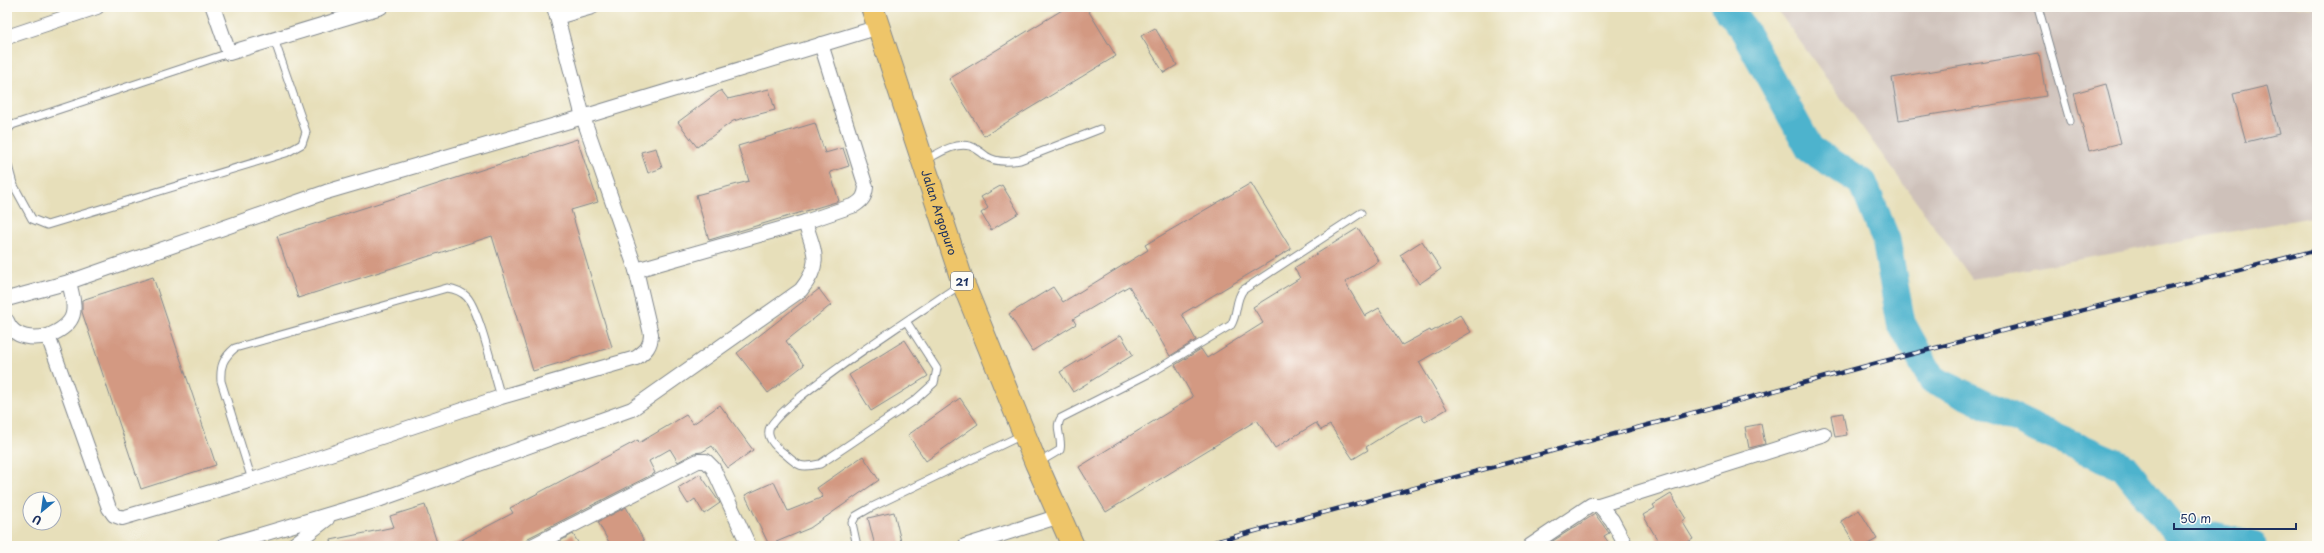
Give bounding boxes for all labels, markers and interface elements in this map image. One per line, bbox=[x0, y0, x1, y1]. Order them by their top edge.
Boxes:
street label: Jalan Argopuro bbox=[917, 167, 962, 258]
road number: 21 bbox=[951, 272, 973, 290]
north arrow bbox=[22, 491, 62, 531]
scale bar bbox=[2174, 505, 2296, 531]
text: 50 m bbox=[2180, 509, 2211, 527]
text: U bbox=[29, 511, 45, 530]

